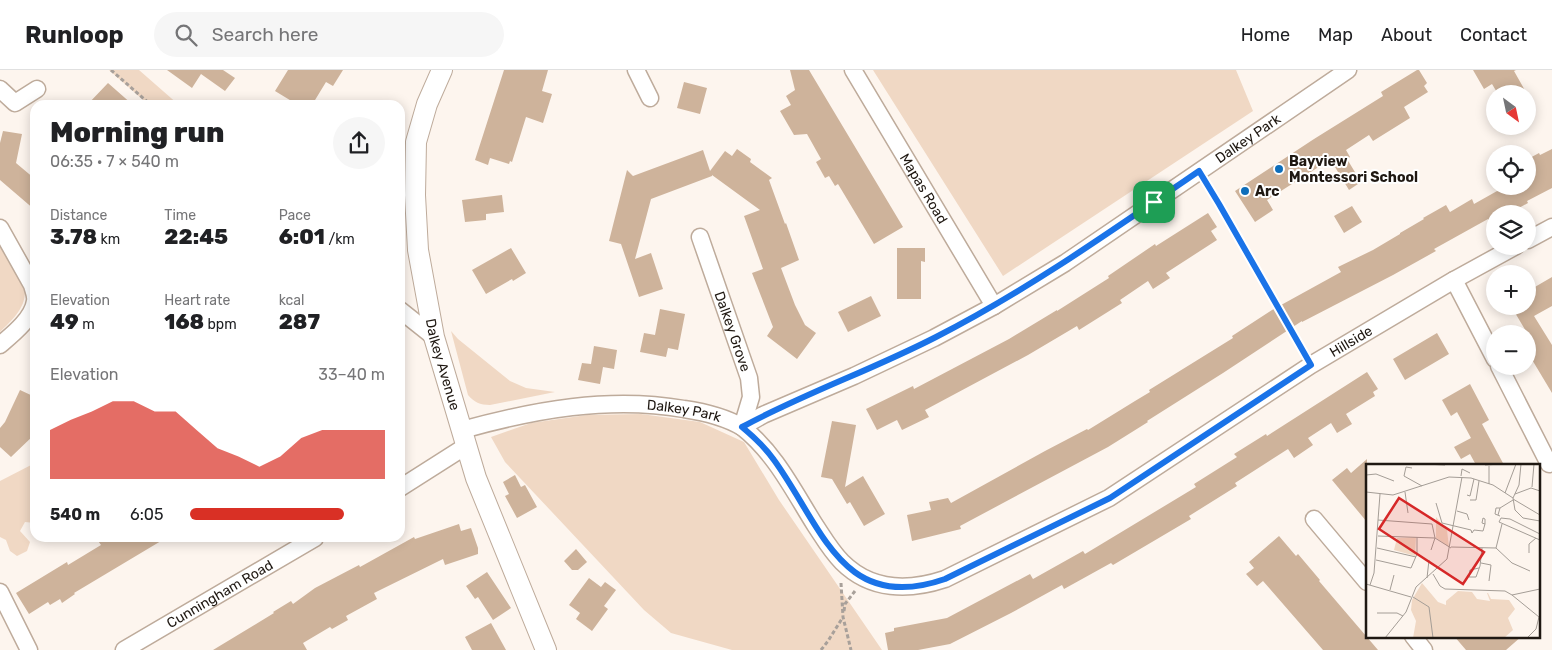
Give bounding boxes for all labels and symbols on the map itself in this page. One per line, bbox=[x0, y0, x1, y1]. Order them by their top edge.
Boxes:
north arrow bbox=[1486, 85, 1536, 135]
street label: Dalkey Park bbox=[1212, 110, 1284, 167]
street label: Mapas Road bbox=[896, 150, 951, 227]
place label: Bayview Montessori School bbox=[1289, 153, 1418, 186]
marker: Bayview Montessori School bbox=[1273, 163, 1285, 175]
pin bbox=[1133, 181, 1175, 223]
place label: Arc bbox=[1255, 183, 1280, 200]
marker: Arc bbox=[1239, 185, 1251, 197]
street label: Dalkey Grove bbox=[711, 289, 755, 374]
street label: Dalkey Avenue bbox=[422, 317, 464, 413]
street label: Hillside bbox=[1326, 322, 1376, 361]
street label: Dalkey Park bbox=[646, 396, 724, 426]
inset map bbox=[1366, 464, 1540, 638]
street label: Cunningham Road bbox=[164, 556, 276, 632]

